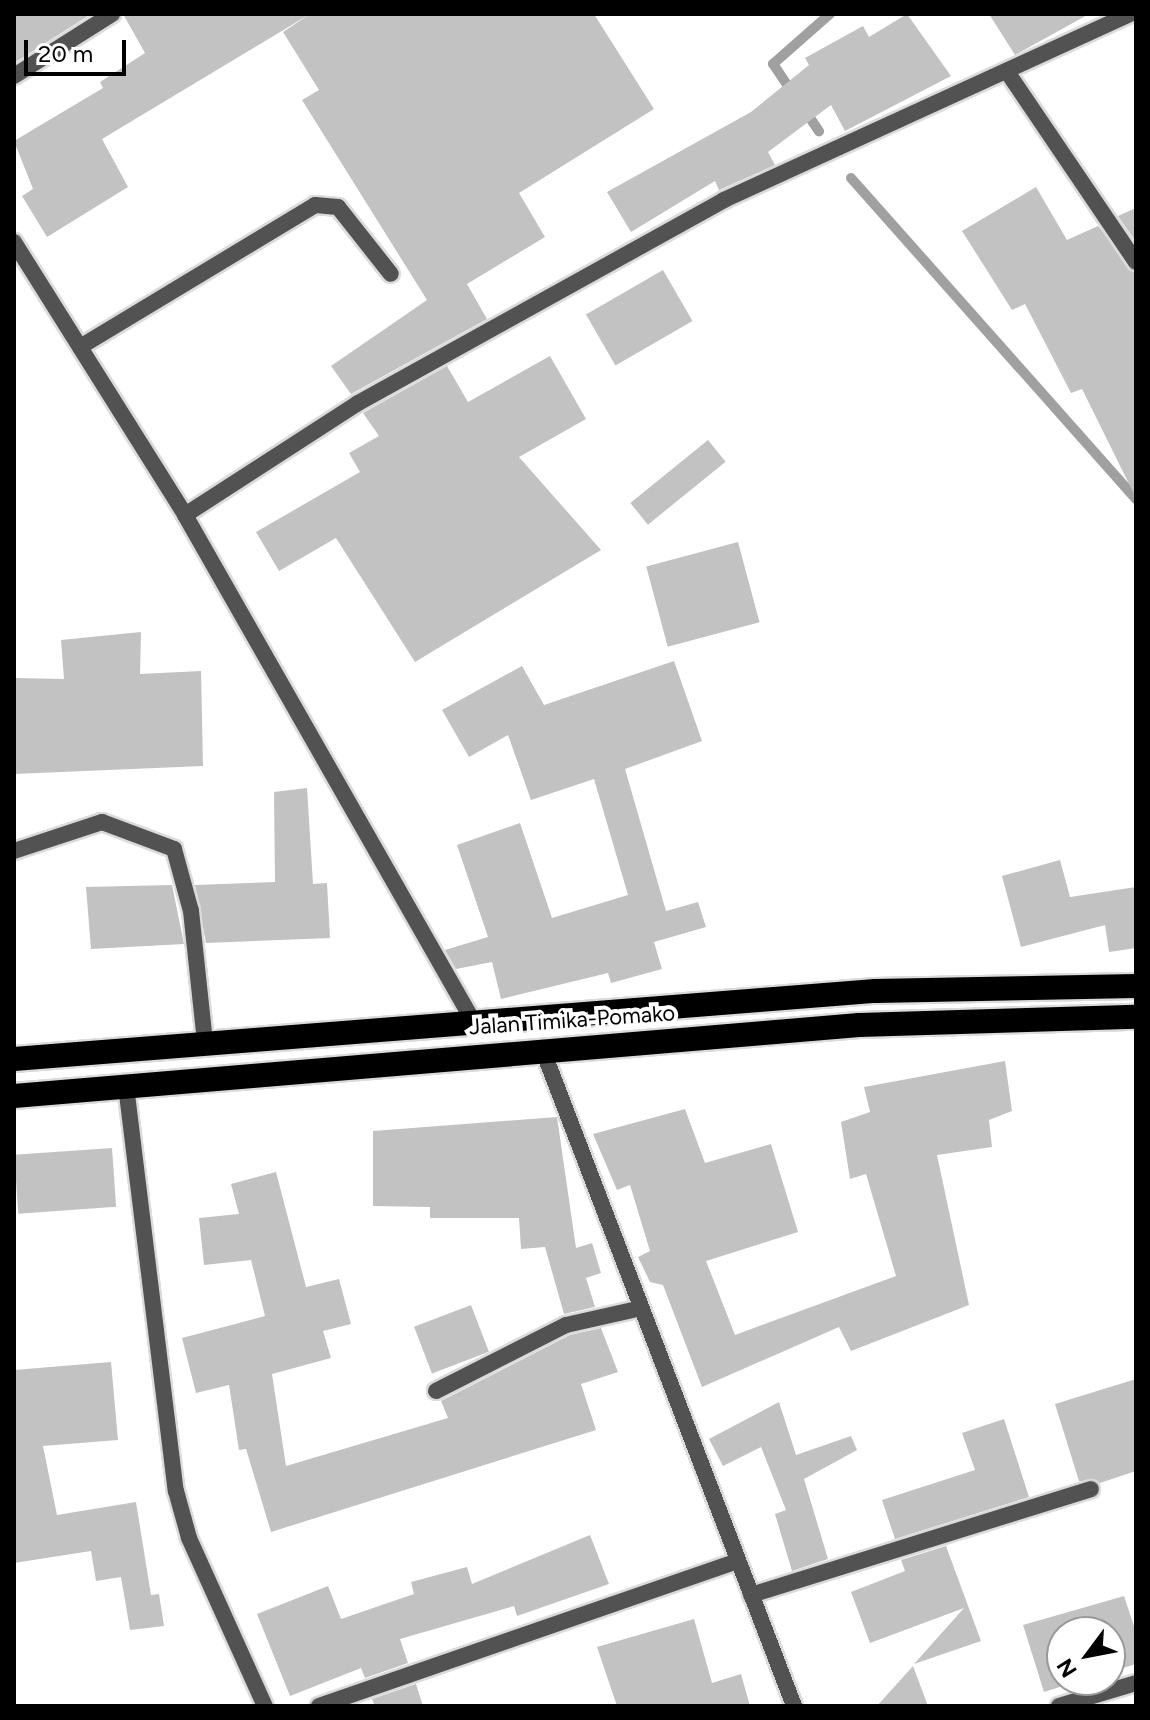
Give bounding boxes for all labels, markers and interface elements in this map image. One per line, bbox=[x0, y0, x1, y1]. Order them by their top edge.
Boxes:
scale bar bbox=[28, 24, 130, 74]
text: 20 m bbox=[38, 39, 93, 68]
street label: Jalan Timika-Pomako bbox=[468, 1000, 676, 1040]
north arrow bbox=[1046, 1616, 1126, 1696]
text: N bbox=[1051, 1654, 1083, 1682]

